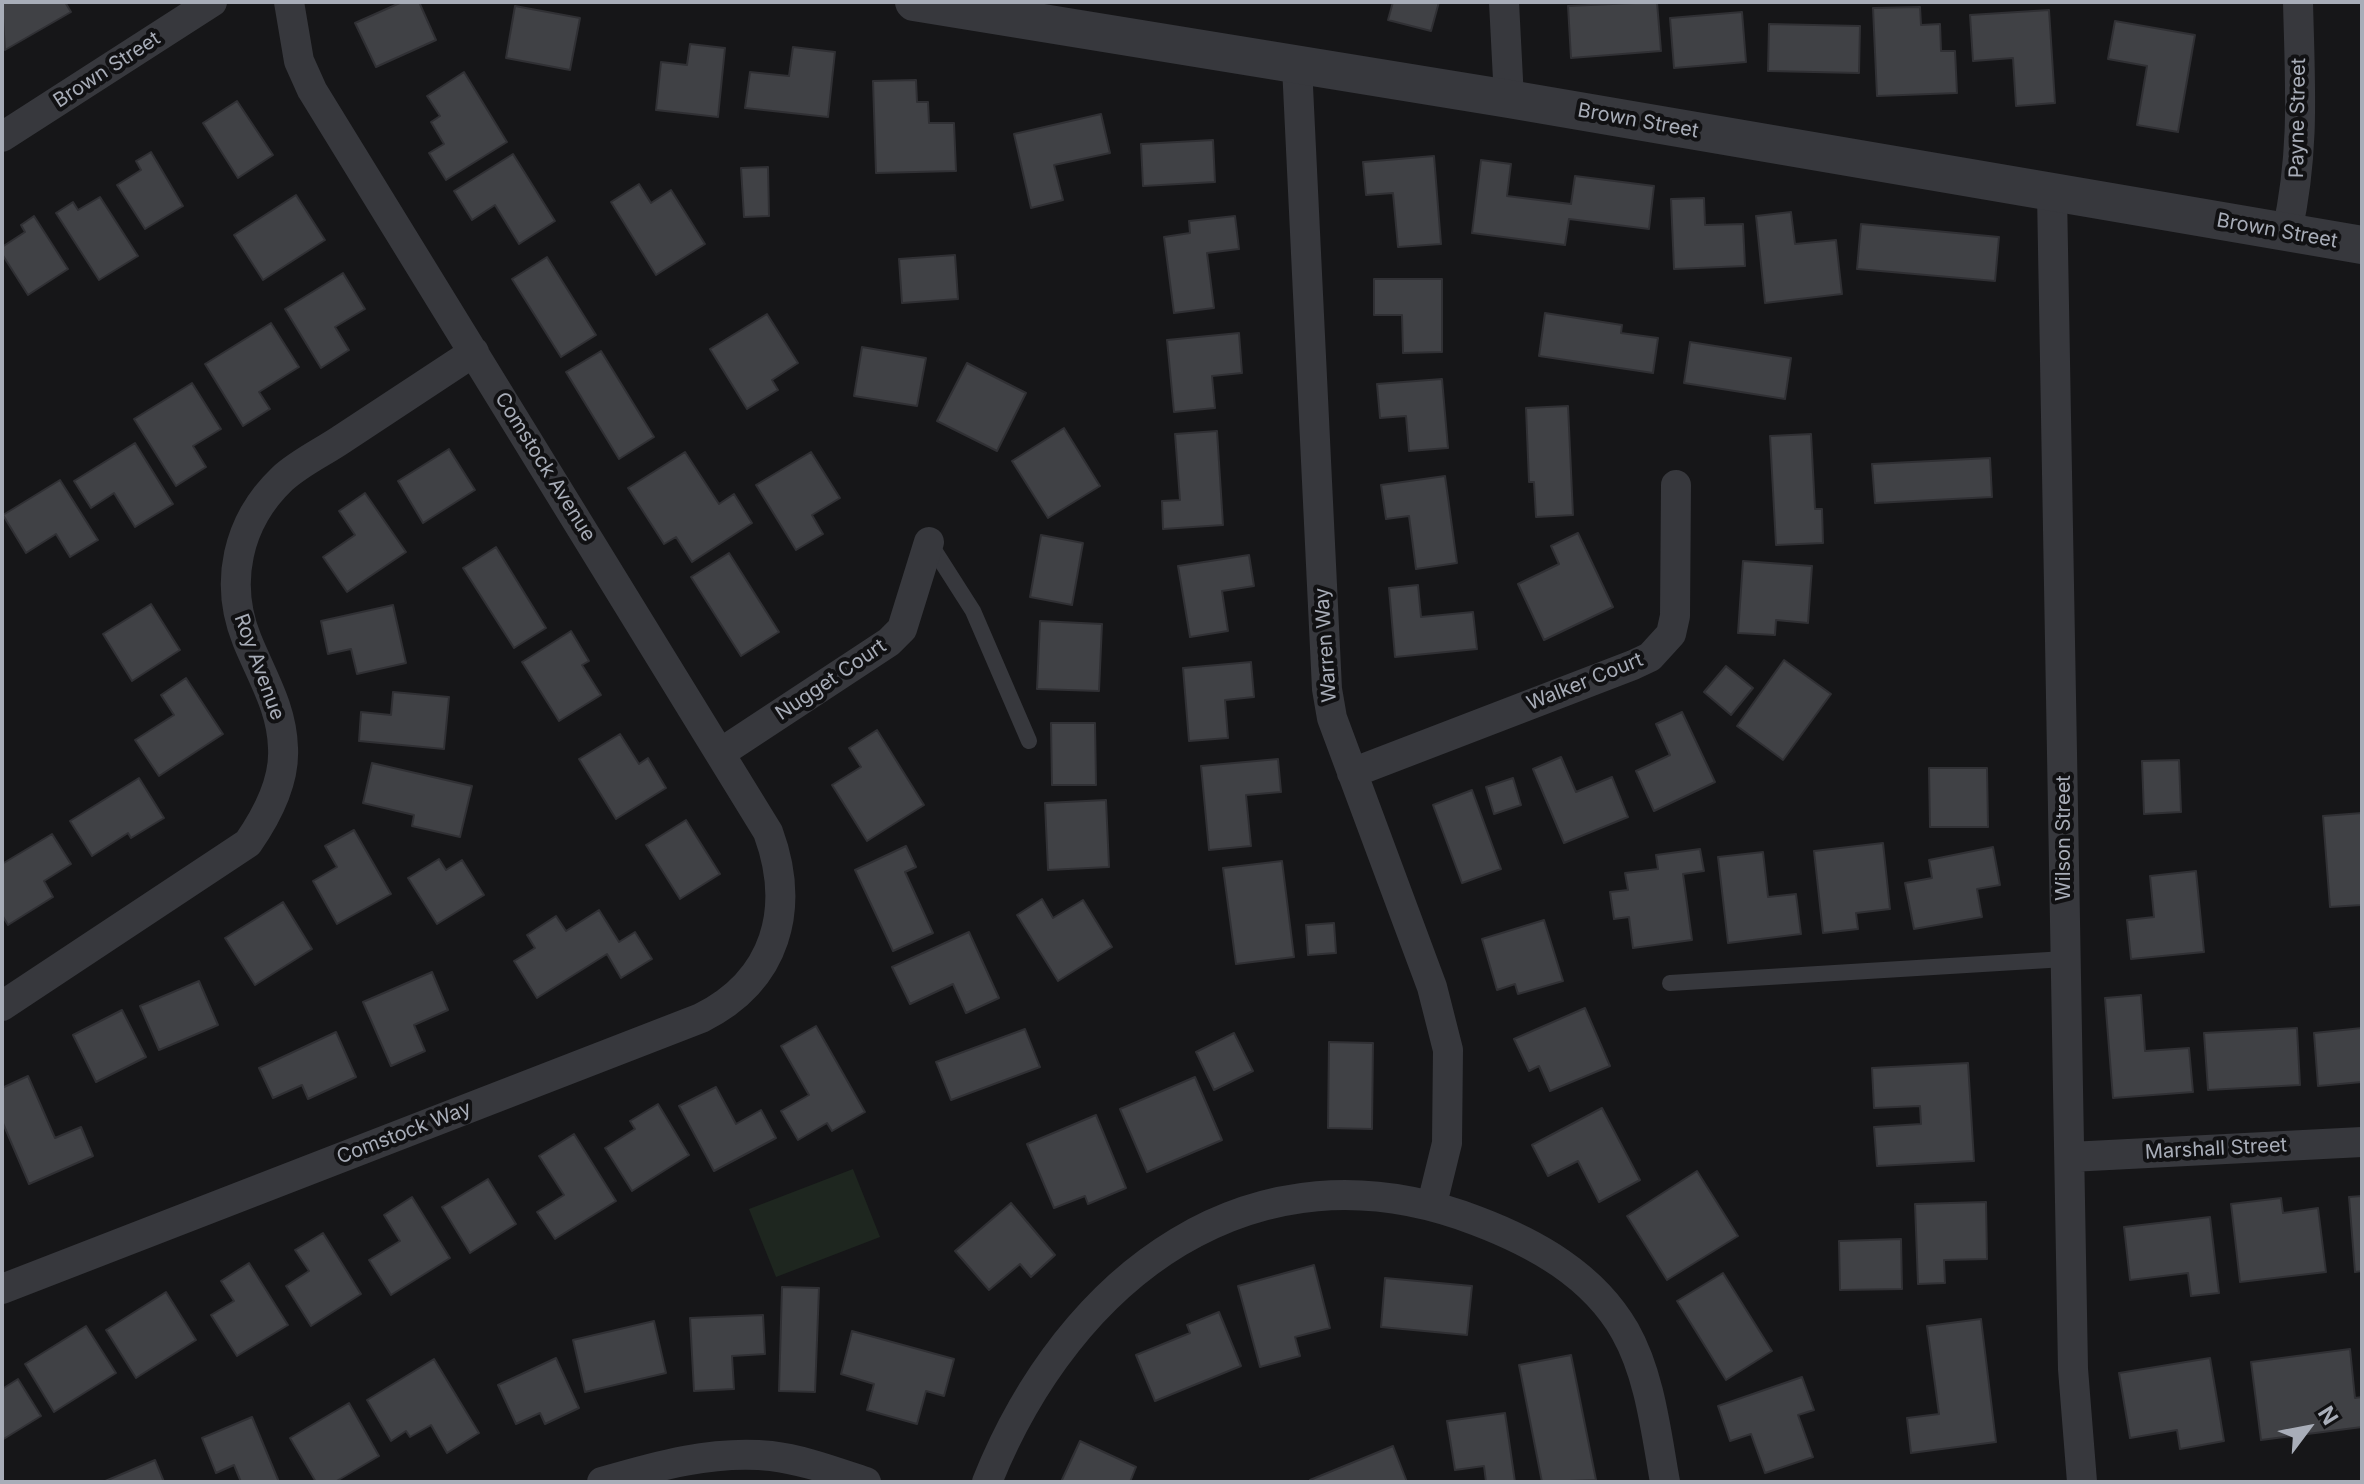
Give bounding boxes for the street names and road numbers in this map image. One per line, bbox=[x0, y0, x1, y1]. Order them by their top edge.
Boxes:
street label: Brown Street bbox=[49, 27, 165, 113]
street label: Payne Street bbox=[2285, 58, 2311, 178]
street label: Brown Street bbox=[1576, 99, 1700, 143]
street label: Brown Street bbox=[2215, 209, 2339, 253]
street label: Comstock Avenue bbox=[489, 388, 601, 546]
street label: Warren Way bbox=[1310, 587, 1342, 703]
street label: Roy Avenue bbox=[229, 611, 289, 723]
street label: Nugget Court bbox=[771, 634, 891, 726]
street label: Walker Court bbox=[1524, 648, 1646, 716]
street label: Wilson Street bbox=[2052, 775, 2076, 901]
street label: Comstock Way bbox=[333, 1096, 475, 1170]
street label: Marshall Street bbox=[2144, 1133, 2288, 1165]

